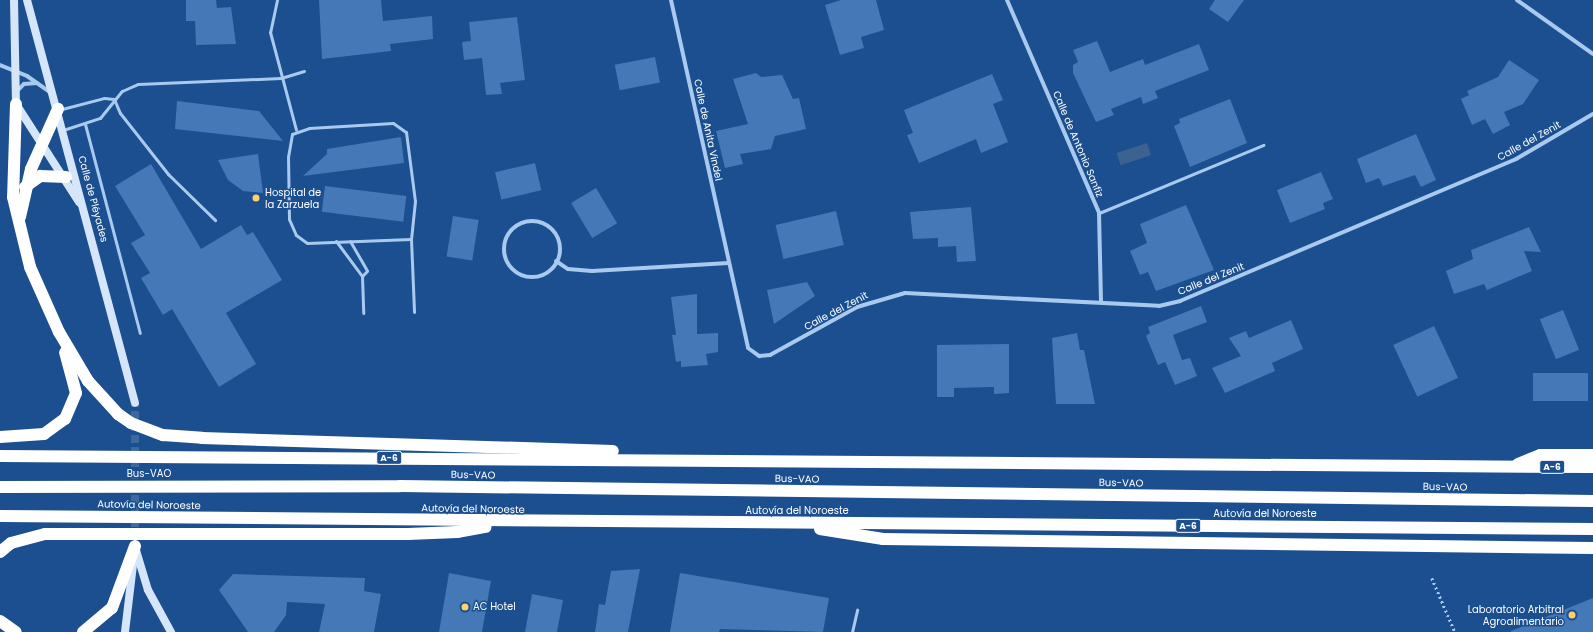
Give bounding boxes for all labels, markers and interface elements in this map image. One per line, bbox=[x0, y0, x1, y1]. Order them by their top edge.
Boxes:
street label: Calle de Anita Vindel bbox=[691, 78, 725, 182]
street label: Calle de Antonio Sanfiz bbox=[1050, 89, 1106, 199]
street label: Calle del Zenit bbox=[1495, 119, 1563, 163]
street label: Calle de Pléyades bbox=[76, 155, 110, 243]
place label: Hospital de la Zarzuela bbox=[265, 186, 321, 210]
marker: Hospital de la Zarzuela bbox=[250, 192, 262, 204]
street label: Calle del Zenit bbox=[1176, 260, 1246, 298]
street label: Calle del Zenit bbox=[802, 289, 870, 333]
road number: A-6 bbox=[376, 451, 402, 465]
road number: A-6 bbox=[1539, 460, 1565, 474]
street label: Bus-VAO bbox=[127, 468, 171, 480]
street label: Bus-VAO bbox=[451, 469, 495, 481]
street label: Bus-VAO bbox=[775, 473, 819, 485]
street label: Bus-VAO bbox=[1099, 477, 1143, 489]
street label: Bus-VAO bbox=[1423, 481, 1467, 493]
street label: Autovía del Noroeste bbox=[97, 498, 201, 512]
street label: Autovía del Noroeste bbox=[421, 502, 525, 516]
street label: Autovía del Noroeste bbox=[745, 505, 849, 517]
street label: Autovía del Noroeste bbox=[1213, 508, 1317, 520]
road number: A-6 bbox=[1175, 519, 1201, 533]
place label: AC Hotel bbox=[473, 601, 516, 613]
marker: AC Hotel bbox=[460, 602, 470, 612]
place label: Laboratorio Arbitral Agroalimentario bbox=[1468, 603, 1564, 626]
marker: Laboratorio Arbitral Agroalimentario bbox=[1567, 610, 1577, 620]

